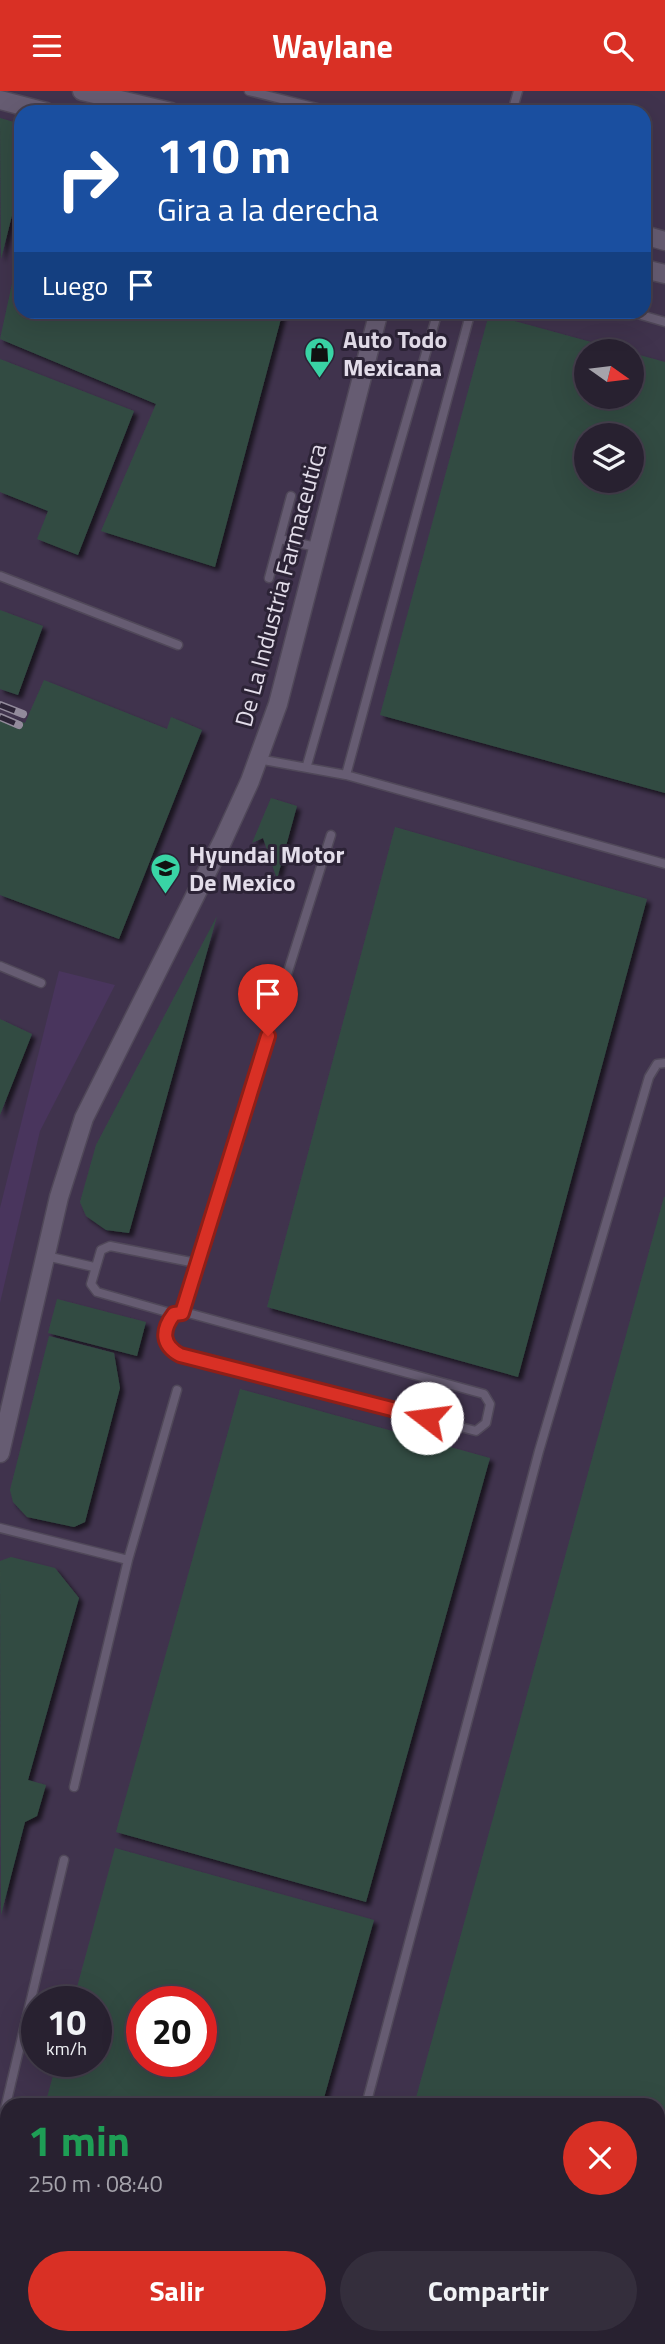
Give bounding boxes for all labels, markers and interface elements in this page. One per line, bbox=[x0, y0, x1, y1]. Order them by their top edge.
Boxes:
text: Waylane bbox=[272, 22, 393, 70]
icon: menu bbox=[28, 27, 66, 65]
icon: search bbox=[599, 27, 637, 65]
text: 110 m bbox=[157, 117, 291, 192]
icon: right bbox=[42, 133, 133, 224]
text: Gira a la derecha bbox=[157, 185, 379, 233]
text: Luego bbox=[42, 266, 108, 305]
icon: arrive bbox=[122, 266, 160, 304]
place label: Auto Todo Mexicana bbox=[343, 321, 447, 385]
shop icon: Auto Todo Mexicana bbox=[303, 336, 337, 380]
north arrow bbox=[574, 339, 644, 409]
map controls bbox=[574, 339, 644, 493]
button: layers bbox=[574, 423, 644, 493]
street label: De La Industria Farmaceutica bbox=[225, 439, 335, 731]
place label: Hyundai Motor De Mexico bbox=[189, 836, 344, 900]
school or university icon: Hyundai Motor De Mexico bbox=[149, 851, 183, 895]
pin bbox=[238, 964, 298, 1036]
icon: arrive bbox=[249, 975, 287, 1013]
position arrow bbox=[390, 1381, 464, 1455]
speed limit sign: 20 bbox=[126, 1986, 217, 2077]
text: 10 bbox=[47, 1995, 86, 2049]
text: km/h bbox=[46, 2035, 87, 2062]
text: 1 min bbox=[28, 2108, 130, 2172]
button: close bbox=[563, 2121, 637, 2195]
text: 250 m · 08:40 bbox=[28, 2166, 163, 2201]
button: Salir bbox=[28, 2251, 326, 2331]
button: Compartir bbox=[340, 2251, 637, 2331]

